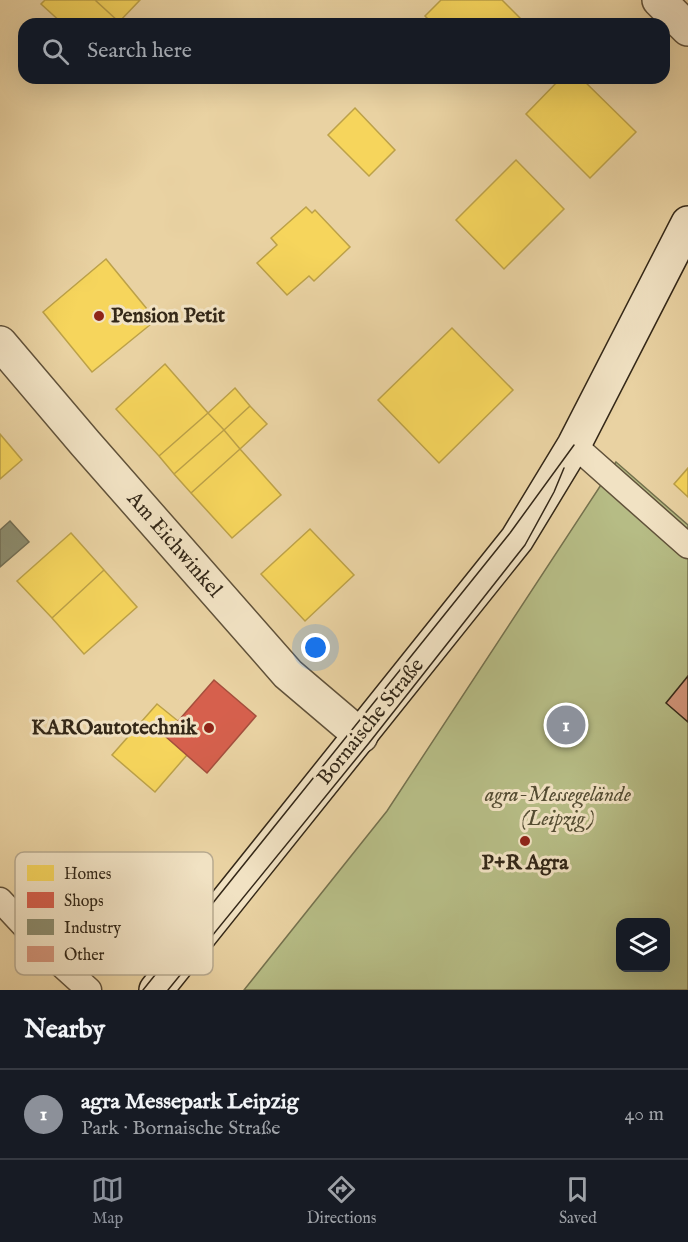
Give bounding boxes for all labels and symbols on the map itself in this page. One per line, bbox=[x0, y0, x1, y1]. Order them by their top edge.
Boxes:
place label: Pension Petit bbox=[111, 303, 226, 330]
marker: Pension Petit bbox=[92, 309, 106, 323]
street label: Am Eichwinkel bbox=[120, 486, 228, 604]
your location bbox=[301, 633, 330, 662]
street label: Bornaische Straße bbox=[312, 653, 431, 791]
pin: 1 bbox=[546, 702, 586, 748]
place label: KAROautotechnik bbox=[31, 715, 198, 742]
marker: KAROautotechnik bbox=[202, 721, 216, 735]
park label: agra-Messegelände (Leipzig) bbox=[484, 782, 631, 833]
marker: P+R Agra bbox=[518, 834, 532, 848]
place label: P+R Agra bbox=[482, 850, 569, 877]
legend bbox=[15, 852, 213, 975]
text: Homes bbox=[64, 865, 112, 885]
text: Shops bbox=[64, 892, 104, 912]
text: Industry bbox=[64, 919, 121, 939]
text: Other bbox=[64, 946, 105, 966]

